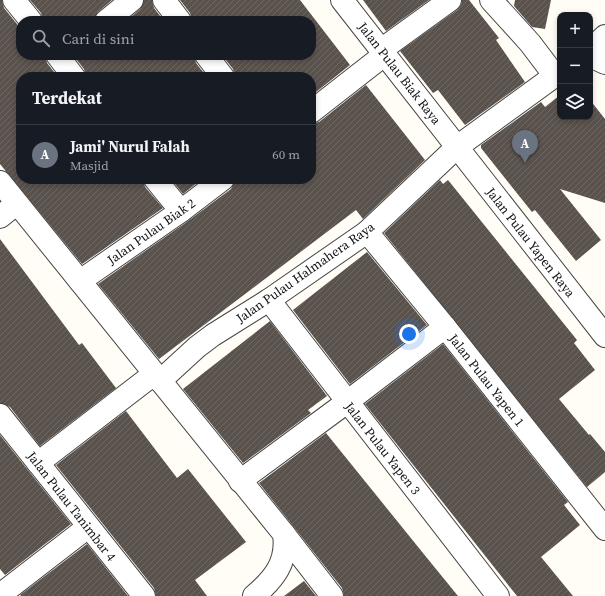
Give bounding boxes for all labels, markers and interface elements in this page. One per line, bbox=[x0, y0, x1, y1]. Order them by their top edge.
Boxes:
map controls bbox=[557, 12, 593, 120]
button: + bbox=[557, 12, 593, 48]
search box bbox=[16, 16, 316, 60]
street label: Jalan Pulau Biak Raya bbox=[354, 18, 445, 128]
icon: search bbox=[30, 27, 52, 49]
text: Cari di sini bbox=[62, 28, 134, 49]
button: − bbox=[557, 48, 593, 84]
button: layers bbox=[557, 84, 593, 120]
text: Terdekat bbox=[32, 86, 102, 110]
pin: A bbox=[512, 130, 538, 163]
text: Jami' Nurul Falah bbox=[70, 136, 190, 157]
text: A bbox=[41, 146, 49, 163]
text: 60 m bbox=[272, 146, 300, 163]
text: Masjid bbox=[70, 157, 109, 174]
street label: Jalan Pulau Yapen Raya bbox=[482, 183, 579, 301]
street label: Jalan Pulau Biak 2 bbox=[103, 195, 199, 269]
street label: Jalan Pulau Halmahera Raya bbox=[232, 218, 378, 327]
your location bbox=[399, 324, 419, 344]
street label: Jalan Pulau Yapen 1 bbox=[444, 330, 528, 430]
street label: Jalan Pulau Yapen 3 bbox=[340, 398, 424, 498]
street label: Jalan Pulau Tanimbar 4 bbox=[23, 447, 120, 565]

